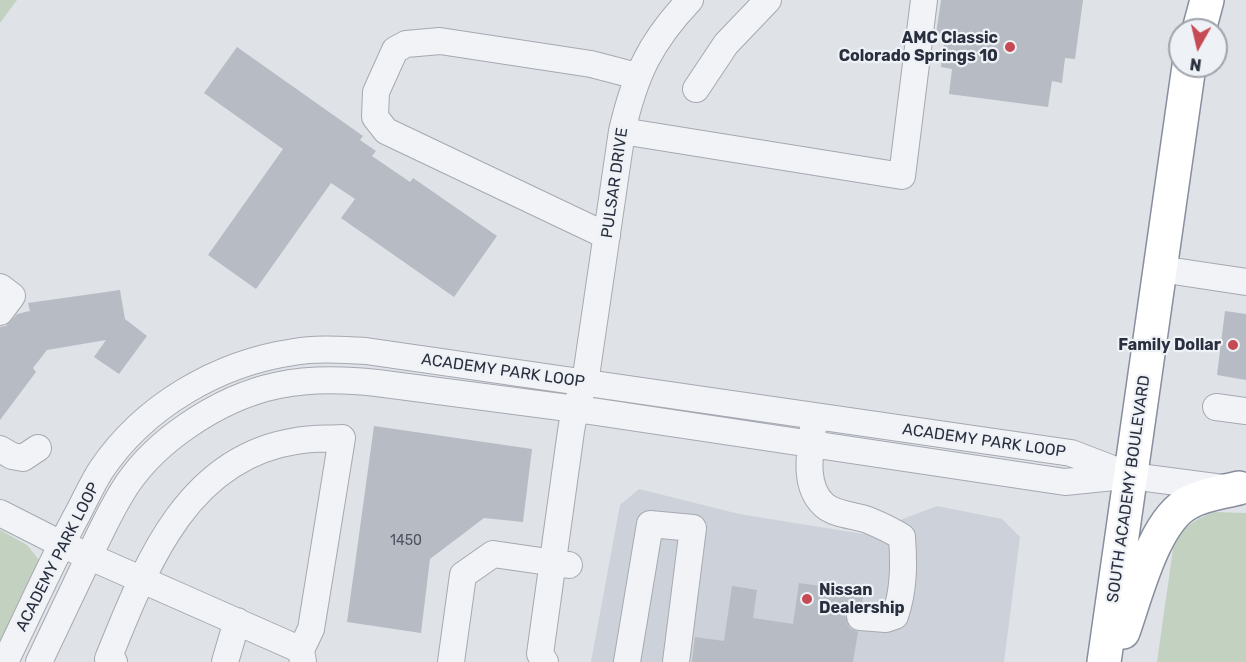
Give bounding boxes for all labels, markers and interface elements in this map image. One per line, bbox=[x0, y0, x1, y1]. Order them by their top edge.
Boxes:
north arrow bbox=[1168, 18, 1228, 78]
place label: AMC Classic Colorado Springs 10 bbox=[839, 28, 998, 66]
marker: AMC Classic Colorado Springs 10 bbox=[1003, 40, 1017, 54]
text: N bbox=[1189, 54, 1203, 75]
street label: PULSAR DRIVE bbox=[598, 126, 632, 240]
place label: Family Dollar bbox=[1118, 335, 1221, 355]
marker: Family Dollar bbox=[1226, 338, 1240, 352]
street label: ACADEMY PARK LOOP bbox=[420, 350, 586, 392]
street label: SOUTH ACADEMY BOULEVARD bbox=[1104, 374, 1154, 604]
street label: ACADEMY PARK LOOP bbox=[901, 420, 1067, 462]
street label: ACADEMY PARK LOOP bbox=[12, 479, 104, 635]
house number: 1450 bbox=[390, 533, 422, 549]
place label: Nissan Dealership bbox=[819, 580, 905, 618]
marker: Nissan Dealership bbox=[800, 592, 814, 606]

